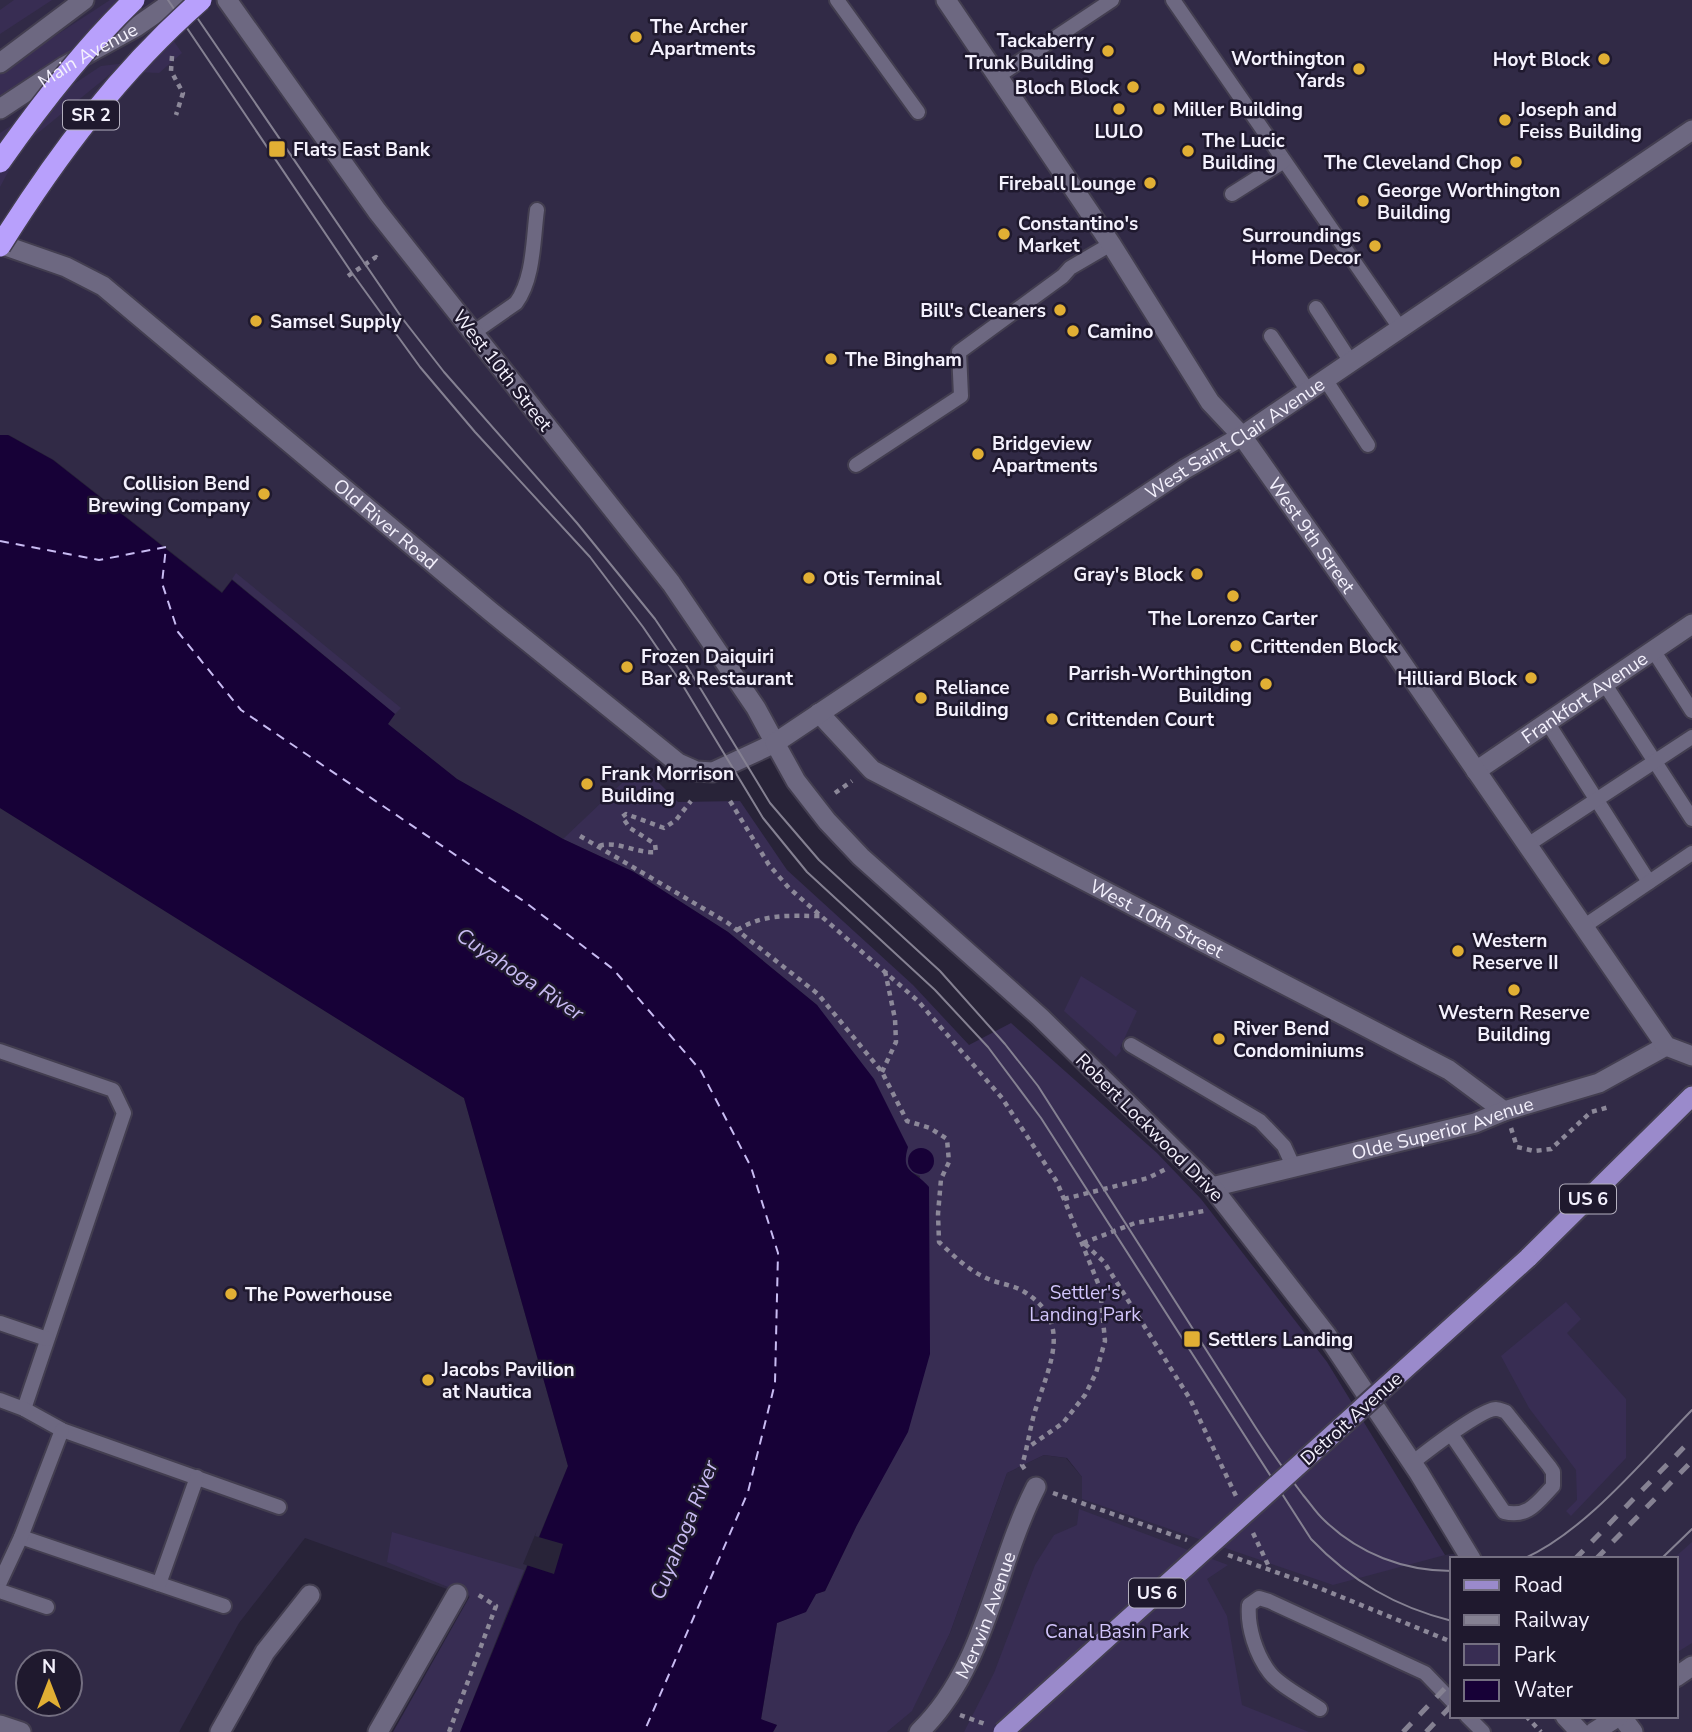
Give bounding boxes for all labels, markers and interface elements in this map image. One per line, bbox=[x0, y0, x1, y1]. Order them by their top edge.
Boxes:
place label: The Archer Apartments bbox=[650, 14, 756, 62]
street label: Main Avenue bbox=[33, 17, 142, 95]
place label: Tackaberry Trunk Building bbox=[965, 28, 1095, 76]
marker: The Archer Apartments bbox=[628, 29, 644, 45]
marker: Tackaberry Trunk Building bbox=[1100, 43, 1116, 59]
place label: Worthington Yards bbox=[1231, 46, 1345, 94]
place label: Hoyt Block bbox=[1493, 47, 1591, 73]
marker: Hoyt Block bbox=[1596, 51, 1612, 67]
marker: Worthington Yards bbox=[1351, 61, 1367, 77]
place label: Bloch Block bbox=[1015, 75, 1120, 101]
marker: Bloch Block bbox=[1125, 79, 1141, 95]
place label: Miller Building bbox=[1173, 97, 1303, 123]
place label: Joseph and Feiss Building bbox=[1518, 97, 1642, 145]
road number: SR 2 bbox=[63, 100, 119, 130]
marker: LULO bbox=[1111, 101, 1127, 117]
marker: Miller Building bbox=[1151, 101, 1167, 117]
marker: Joseph and Feiss Building bbox=[1497, 112, 1513, 128]
place label: LULO bbox=[1094, 119, 1144, 145]
place label: The Lucic Building bbox=[1202, 128, 1285, 176]
place label: Flats East Bank bbox=[293, 137, 431, 163]
marker: Flats East Bank bbox=[267, 139, 287, 159]
marker: The Lucic Building bbox=[1180, 143, 1196, 159]
place label: The Cleveland Chop bbox=[1324, 150, 1502, 176]
marker: The Cleveland Chop bbox=[1508, 154, 1524, 170]
place label: Fireball Lounge bbox=[998, 171, 1136, 197]
marker: Fireball Lounge bbox=[1142, 175, 1158, 191]
place label: George Worthington Building bbox=[1377, 178, 1560, 226]
marker: George Worthington Building bbox=[1355, 193, 1371, 209]
place label: Constantino's Market bbox=[1018, 211, 1138, 259]
place label: Surroundings Home Decor bbox=[1242, 223, 1362, 271]
marker: Constantino's Market bbox=[996, 226, 1012, 242]
marker: Surroundings Home Decor bbox=[1367, 238, 1383, 254]
place label: Bill's Cleaners bbox=[920, 298, 1046, 324]
marker: Bill's Cleaners bbox=[1052, 302, 1068, 318]
street label: West 10th Street bbox=[447, 305, 558, 437]
place label: Samsel Supply bbox=[270, 309, 402, 335]
marker: Samsel Supply bbox=[248, 313, 264, 329]
place label: Camino bbox=[1087, 319, 1154, 345]
marker: Camino bbox=[1065, 323, 1081, 339]
place label: The Bingham bbox=[845, 347, 962, 373]
marker: The Bingham bbox=[823, 351, 839, 367]
street label: West Saint Clair Avenue bbox=[1140, 372, 1330, 506]
place label: Bridgeview Apartments bbox=[992, 431, 1098, 479]
marker: Bridgeview Apartments bbox=[970, 446, 986, 462]
place label: Collision Bend Brewing Company bbox=[88, 471, 251, 519]
street label: Old River Road bbox=[328, 473, 443, 576]
street label: West 9th Street bbox=[1261, 473, 1361, 599]
marker: Collision Bend Brewing Company bbox=[256, 486, 272, 502]
place label: Gray's Block bbox=[1073, 562, 1184, 588]
place label: Otis Terminal bbox=[823, 566, 942, 592]
marker: Gray's Block bbox=[1189, 566, 1205, 582]
marker: Otis Terminal bbox=[801, 570, 817, 586]
marker: The Lorenzo Carter bbox=[1225, 588, 1241, 604]
place label: The Lorenzo Carter bbox=[1148, 606, 1318, 632]
place label: Crittenden Block bbox=[1250, 634, 1398, 660]
marker: Crittenden Block bbox=[1228, 638, 1244, 654]
place label: Frozen Daiquiri Bar & Restaurant bbox=[641, 644, 794, 692]
street label: Frankfort Avenue bbox=[1517, 646, 1653, 750]
marker: Frozen Daiquiri Bar & Restaurant bbox=[619, 659, 635, 675]
place label: Parrish-Worthington Building bbox=[1068, 661, 1252, 709]
place label: Hilliard Block bbox=[1397, 666, 1518, 692]
marker: Hilliard Block bbox=[1523, 670, 1539, 686]
place label: Reliance Building bbox=[935, 675, 1010, 723]
marker: Parrish-Worthington Building bbox=[1258, 676, 1274, 692]
marker: Reliance Building bbox=[913, 690, 929, 706]
place label: Crittenden Court bbox=[1066, 707, 1215, 733]
marker: Crittenden Court bbox=[1044, 711, 1060, 727]
place label: Frank Morrison Building bbox=[601, 761, 734, 809]
marker: Frank Morrison Building bbox=[579, 776, 595, 792]
street label: West 10th Street bbox=[1085, 873, 1228, 965]
water label: Cuyahoga River bbox=[451, 921, 590, 1027]
place label: Western Reserve II bbox=[1472, 928, 1559, 976]
marker: Western Reserve II bbox=[1450, 943, 1466, 959]
marker: Western Reserve Building bbox=[1506, 982, 1522, 998]
place label: Western Reserve Building bbox=[1438, 1000, 1590, 1048]
place label: River Bend Condominiums bbox=[1233, 1016, 1364, 1064]
marker: River Bend Condominiums bbox=[1211, 1031, 1227, 1047]
street label: Robert Lockwood Drive bbox=[1069, 1048, 1229, 1208]
street label: Olde Superior Avenue bbox=[1349, 1091, 1537, 1167]
road number: US 6 bbox=[1560, 1184, 1616, 1214]
park label: Settler's Landing Park bbox=[1029, 1280, 1141, 1328]
place label: The Powerhouse bbox=[245, 1282, 392, 1308]
marker: The Powerhouse bbox=[223, 1286, 239, 1302]
place label: Settlers Landing bbox=[1208, 1327, 1353, 1353]
marker: Settlers Landing bbox=[1182, 1329, 1202, 1349]
place label: Jacobs Pavilion at Nautica bbox=[441, 1357, 575, 1405]
street label: Detroit Avenue bbox=[1295, 1366, 1408, 1471]
marker: Jacobs Pavilion at Nautica bbox=[420, 1372, 436, 1388]
water label: Cuyahoga River bbox=[643, 1456, 725, 1604]
street label: Merwin Avenue bbox=[950, 1548, 1022, 1684]
legend bbox=[1450, 1557, 1678, 1718]
text: Road bbox=[1514, 1571, 1563, 1599]
road number: US 6 bbox=[1129, 1578, 1185, 1608]
text: Railway bbox=[1514, 1606, 1589, 1634]
park label: Canal Basin Park bbox=[1045, 1619, 1189, 1645]
text: Park bbox=[1514, 1641, 1556, 1669]
north arrow bbox=[14, 1648, 84, 1718]
text: N bbox=[42, 1654, 56, 1680]
text: Water bbox=[1514, 1676, 1573, 1704]

